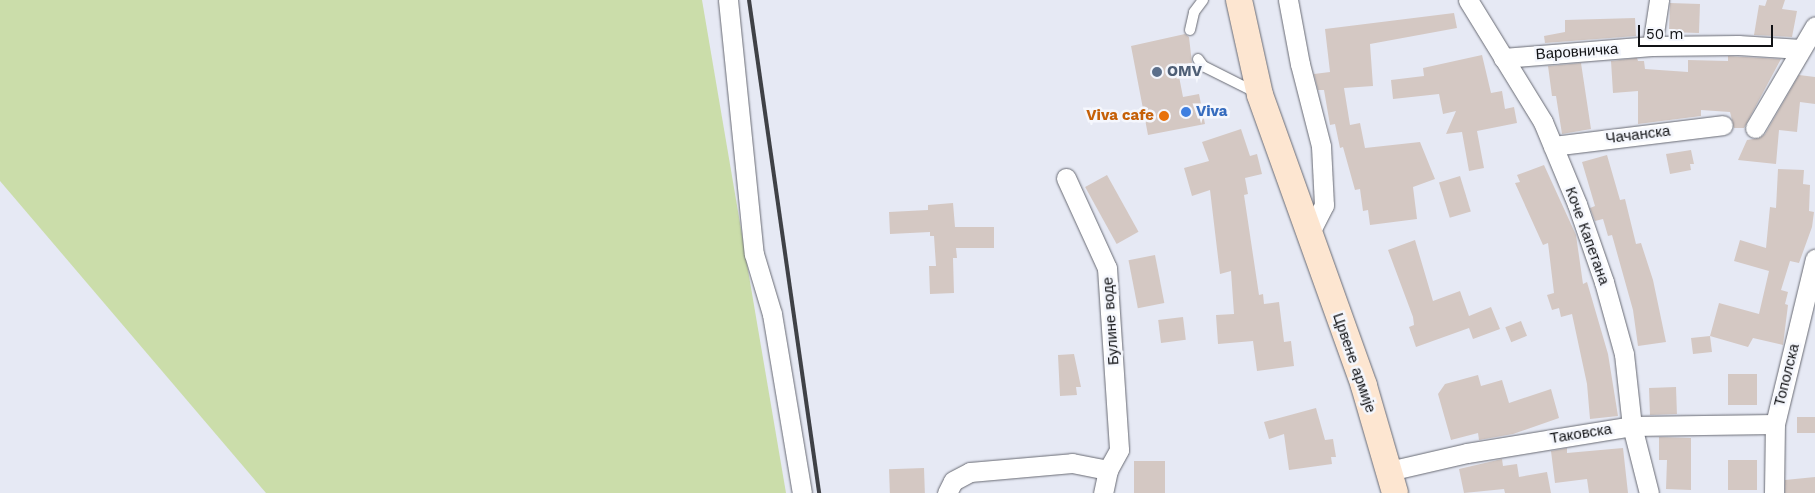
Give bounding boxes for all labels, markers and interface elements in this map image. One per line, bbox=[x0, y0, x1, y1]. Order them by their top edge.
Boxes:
scale bar bbox=[1640, 15, 1775, 47]
text: 50 m bbox=[1646, 25, 1683, 43]
street label: Варовничка bbox=[1535, 40, 1619, 64]
place label: OMV bbox=[1167, 63, 1202, 81]
marker: OMV bbox=[1151, 66, 1163, 78]
place label: Viva bbox=[1196, 103, 1228, 121]
marker: Viva bbox=[1180, 106, 1192, 118]
place label: Viva cafe bbox=[1086, 107, 1154, 125]
marker: Viva cafe bbox=[1158, 110, 1170, 122]
street label: Чачанска bbox=[1605, 122, 1671, 148]
street label: Коче Капетана bbox=[1561, 185, 1613, 287]
street label: Булине воде bbox=[1099, 276, 1123, 366]
street label: Црвене армије bbox=[1329, 311, 1379, 415]
street label: Тополска bbox=[1771, 342, 1803, 408]
street label: Таковска bbox=[1549, 420, 1613, 448]

